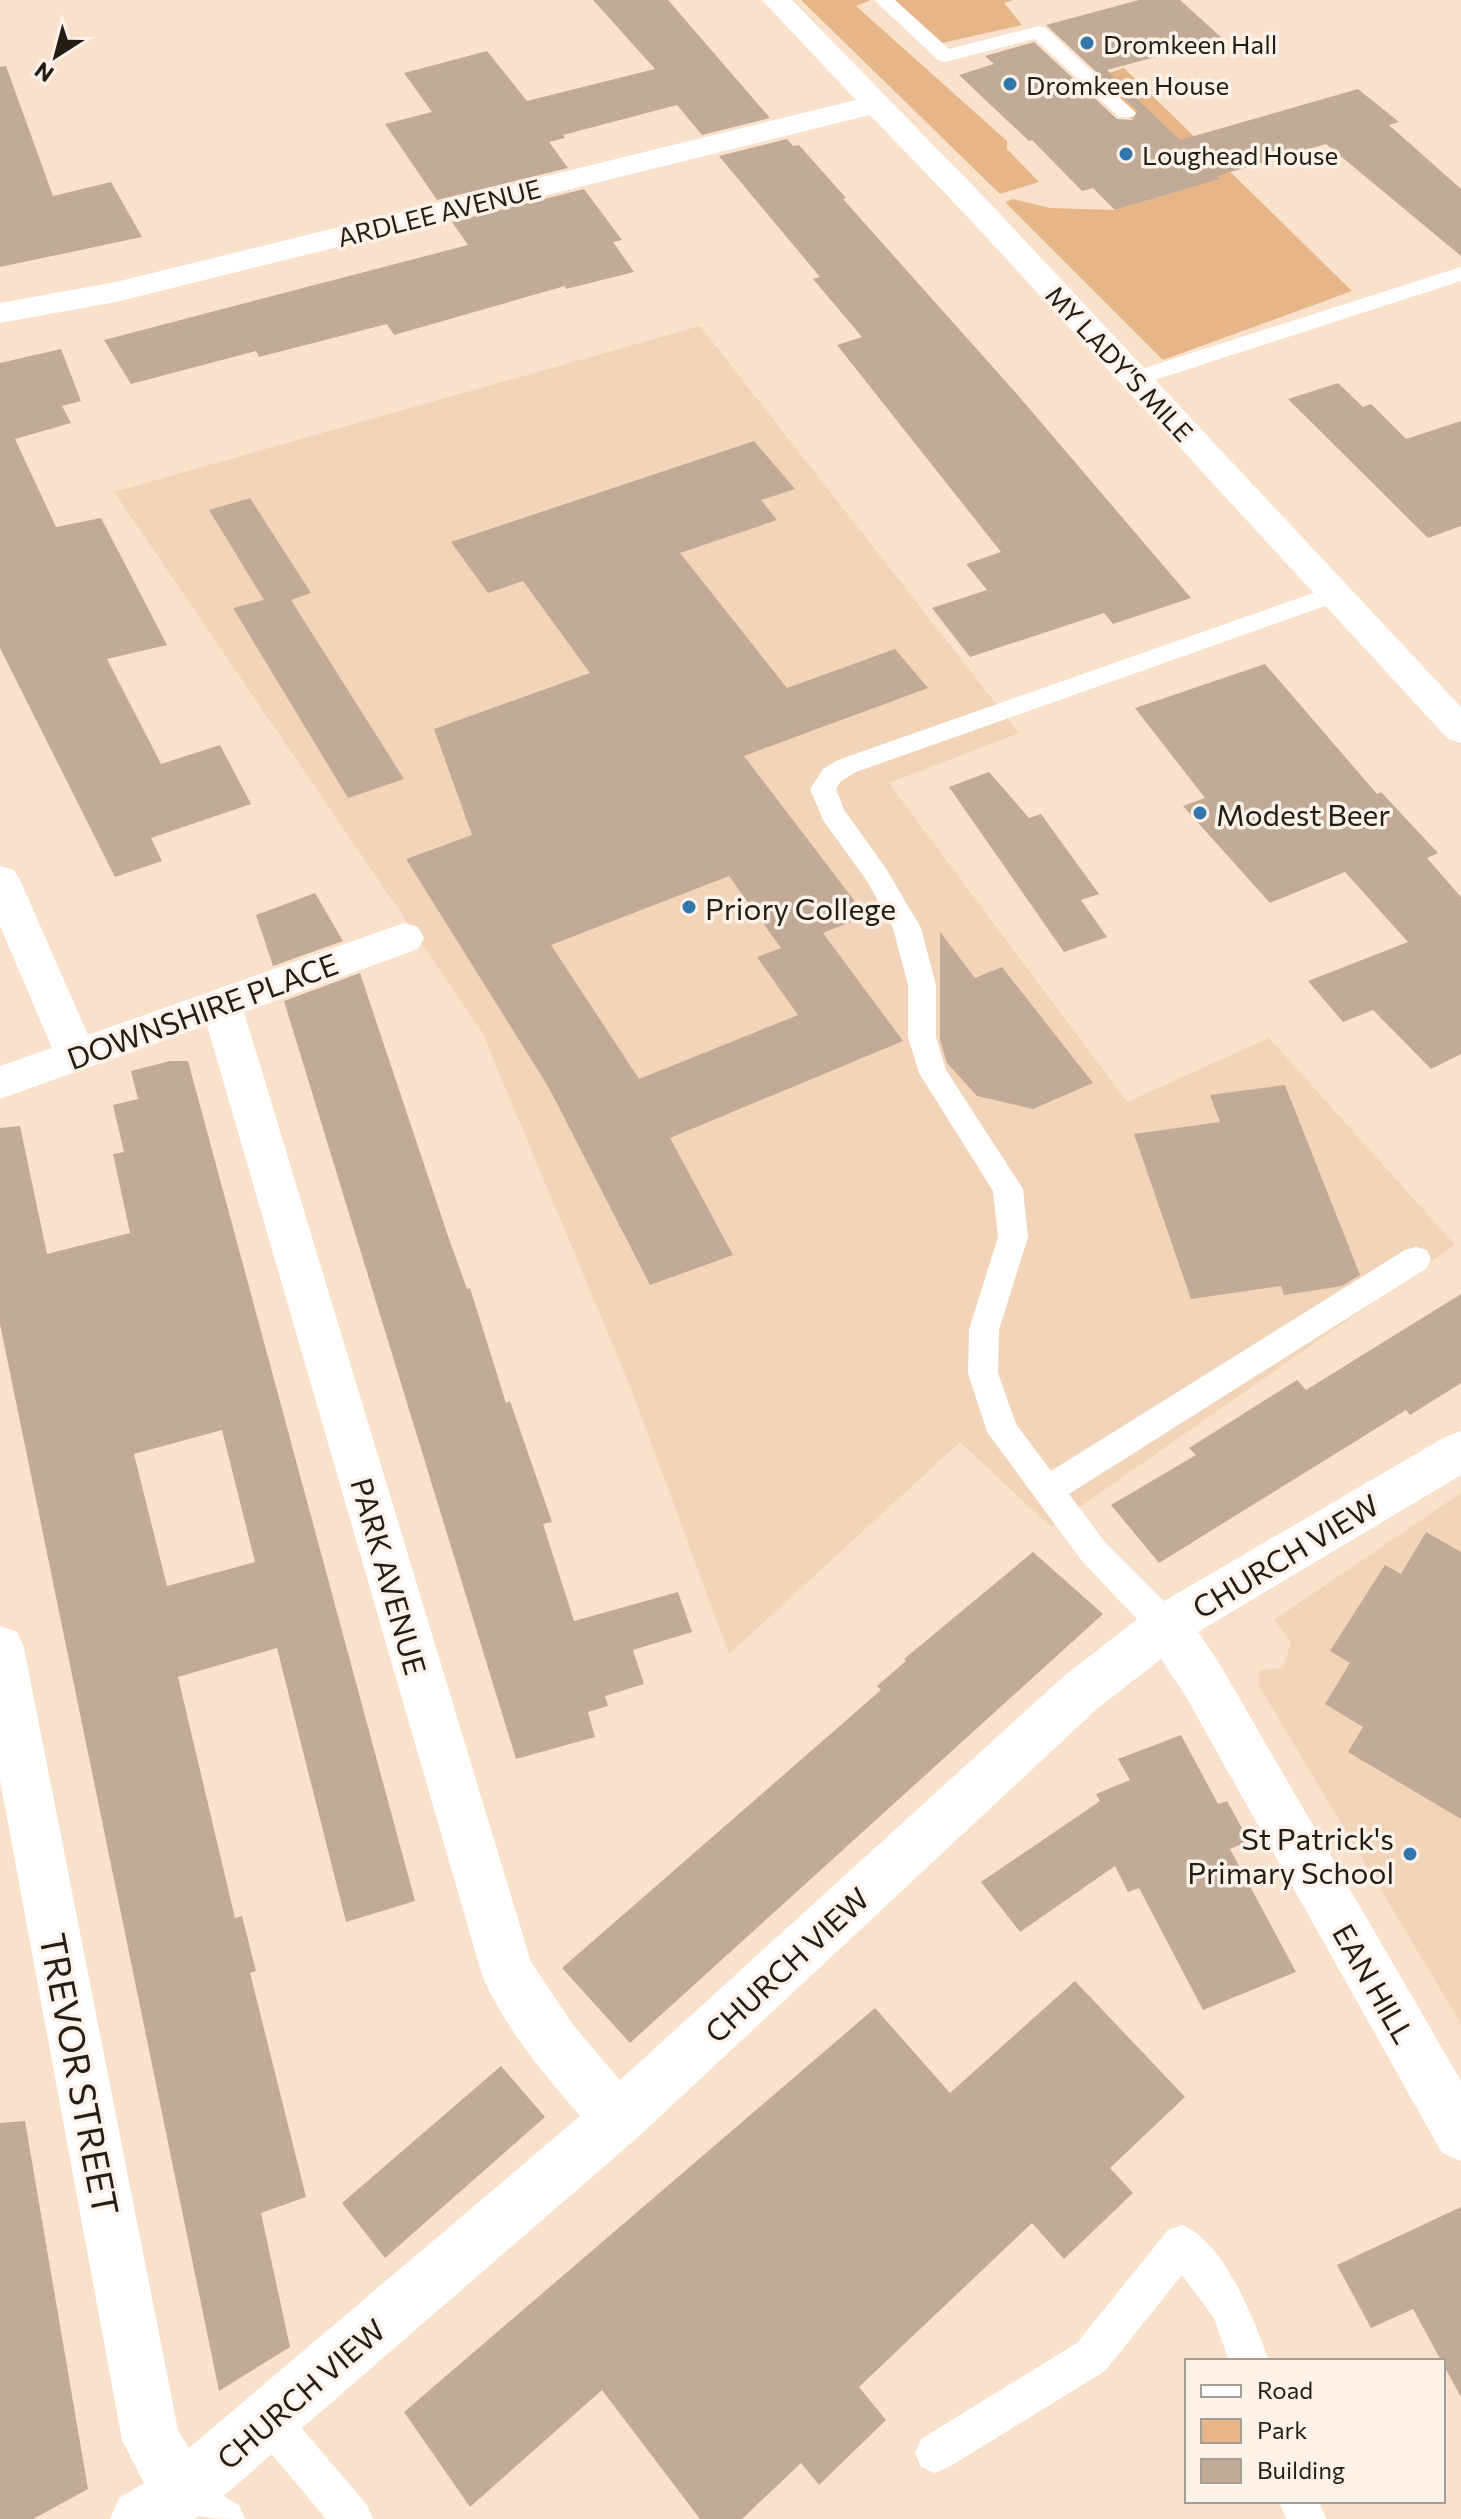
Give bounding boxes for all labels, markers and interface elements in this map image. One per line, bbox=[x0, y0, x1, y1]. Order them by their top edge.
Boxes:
north arrow bbox=[16, 16, 96, 96]
place label: Dromkeen Hall bbox=[1103, 28, 1277, 59]
marker: Dromkeen Hall bbox=[1078, 34, 1096, 52]
text: N bbox=[29, 57, 59, 88]
place label: Dromkeen House bbox=[1026, 69, 1229, 100]
marker: Dromkeen House bbox=[1001, 75, 1019, 93]
place label: Loughead House bbox=[1142, 139, 1338, 170]
marker: Loughead House bbox=[1117, 145, 1135, 163]
street label: ARDLEE AVENUE bbox=[334, 172, 544, 252]
street label: MY LADY'S MILE bbox=[1040, 279, 1200, 447]
place label: Modest Beer bbox=[1216, 795, 1390, 832]
marker: Modest Beer bbox=[1191, 804, 1209, 822]
place label: Priory College bbox=[705, 889, 896, 926]
marker: Priory College bbox=[680, 898, 698, 916]
street label: DOWNSHIRE PLACE bbox=[62, 944, 342, 1076]
street label: PARK AVENUE bbox=[344, 1473, 436, 1679]
street label: CHURCH VIEW bbox=[1185, 1485, 1385, 1625]
place label: St Patrick's Primary School bbox=[1187, 1819, 1394, 1890]
marker: St Patrick's Primary School bbox=[1401, 1845, 1419, 1863]
street label: CHURCH VIEW bbox=[696, 1879, 876, 2049]
street label: EAN HILL bbox=[1326, 1917, 1424, 2049]
street label: TREVOR STREET bbox=[32, 1929, 130, 2219]
street label: CHURCH VIEW bbox=[208, 2310, 392, 2476]
legend bbox=[1185, 2359, 1445, 2503]
text: Road bbox=[1257, 2375, 1313, 2404]
text: Park bbox=[1257, 2415, 1307, 2444]
text: Building bbox=[1257, 2455, 1345, 2484]

